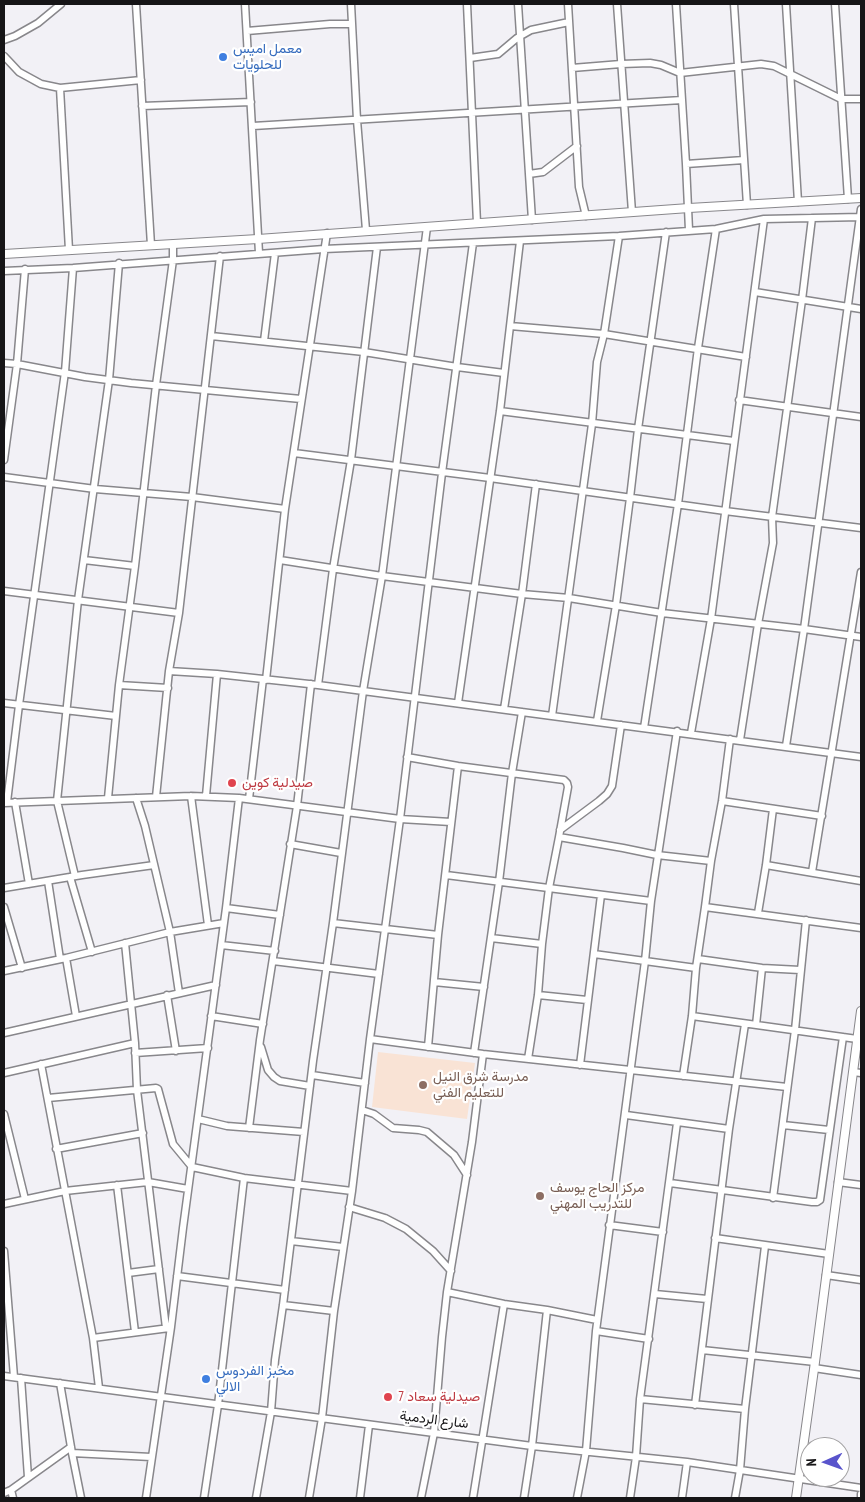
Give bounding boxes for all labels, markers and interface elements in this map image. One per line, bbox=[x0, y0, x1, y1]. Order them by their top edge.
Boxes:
place label: معمل اميس للحلويات bbox=[233, 41, 302, 74]
marker: معمل اميس للحلويات bbox=[217, 51, 229, 63]
place label: صيدلية كوين bbox=[242, 775, 313, 791]
marker: صيدلية كوين bbox=[226, 777, 238, 789]
place label: مدرسة شرق النيل للتعليم الفني bbox=[433, 1069, 529, 1102]
marker: مدرسة شرق النيل للتعليم الفني bbox=[417, 1079, 429, 1091]
place label: مركز الحاج يوسف للتدريب المهني bbox=[550, 1180, 644, 1212]
marker: مركز الحاج يوسف للتدريب المهني bbox=[534, 1190, 546, 1202]
place label: مخبز الفردوس الالي bbox=[216, 1363, 294, 1395]
marker: مخبز الفردوس الالي bbox=[200, 1373, 212, 1385]
place label: صيدلية سعاد 7 bbox=[398, 1389, 480, 1405]
marker: صيدلية سعاد 7 bbox=[382, 1391, 394, 1403]
street label: شارع الردمية bbox=[399, 1407, 469, 1433]
north arrow bbox=[800, 1437, 850, 1487]
text: N bbox=[802, 1458, 820, 1467]

